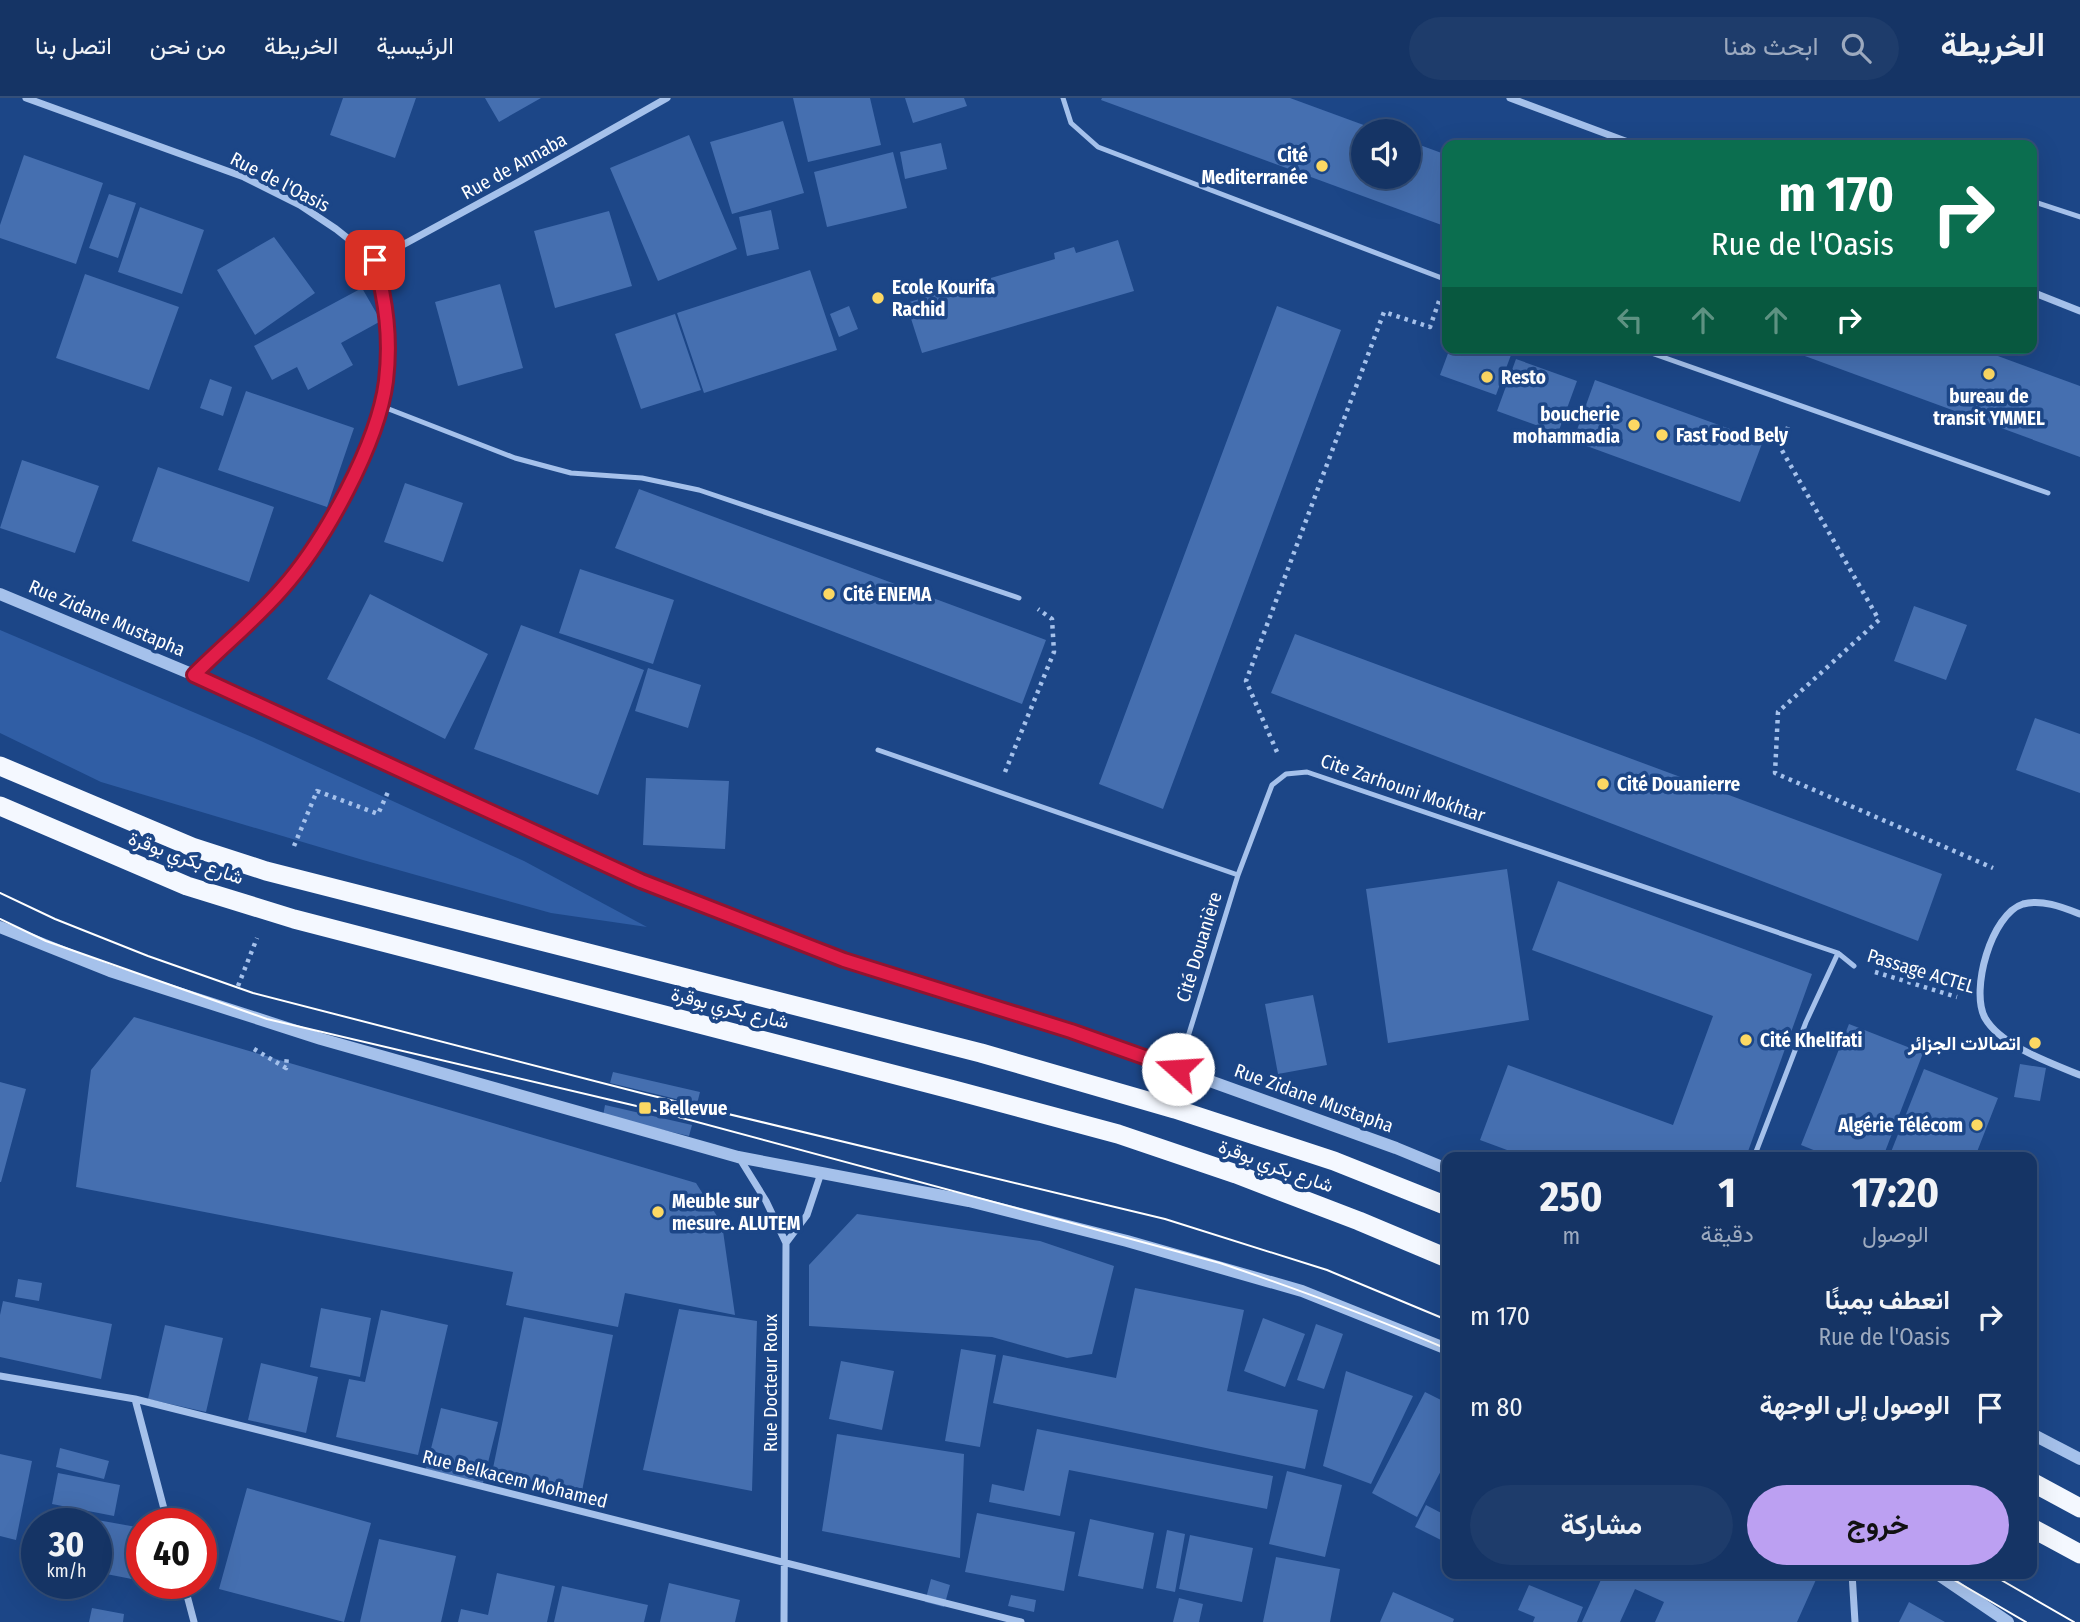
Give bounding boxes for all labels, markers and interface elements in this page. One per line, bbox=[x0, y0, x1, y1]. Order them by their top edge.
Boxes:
search box bbox=[1409, 17, 1899, 80]
text: الخريطة bbox=[1941, 25, 2045, 65]
icon: search bbox=[1837, 29, 1875, 67]
text: ابحث هنا bbox=[1723, 31, 1819, 62]
text: اتصل بنا bbox=[35, 32, 112, 60]
text: من نحن bbox=[150, 32, 226, 60]
text: الخريطة bbox=[264, 32, 338, 60]
text: الرئيسية bbox=[376, 32, 454, 60]
map controls bbox=[1351, 119, 1421, 189]
button: sound bbox=[1351, 119, 1421, 189]
street label: Rue de Annaba bbox=[457, 128, 571, 204]
place label: Cité Mediterranée bbox=[1201, 144, 1308, 189]
street label: Rue de l'Oasis bbox=[226, 147, 334, 217]
marker: Cité Mediterranée bbox=[1314, 158, 1330, 174]
text: 170 m bbox=[1778, 165, 1894, 224]
icon: right bbox=[1918, 168, 2009, 259]
text: Rue de l'Oasis bbox=[1711, 225, 1894, 263]
pin bbox=[345, 230, 405, 290]
icon: arrive bbox=[356, 241, 394, 279]
place label: Ecole Kourifa Rachid bbox=[892, 276, 995, 321]
marker: Ecole Kourifa Rachid bbox=[870, 290, 886, 306]
icon: left bbox=[1611, 301, 1649, 339]
icon: ahead bbox=[1684, 301, 1722, 339]
icon: ahead bbox=[1757, 301, 1795, 339]
icon: right bbox=[1830, 301, 1868, 339]
place label: Resto bbox=[1501, 366, 1546, 389]
marker: bureau de transit YMMEL bbox=[1981, 366, 1997, 382]
marker: Resto bbox=[1479, 369, 1495, 385]
place label: bureau de transit YMMEL bbox=[1933, 385, 2045, 430]
place label: boucherie mohammadia bbox=[1513, 403, 1620, 448]
marker: boucherie mohammadia bbox=[1626, 417, 1642, 433]
place label: Fast Food Bely bbox=[1676, 424, 1789, 447]
marker: Fast Food Bely bbox=[1654, 427, 1670, 443]
street label: Rue Zidane Mustapha bbox=[25, 575, 189, 661]
place label: Cité ENEMA bbox=[843, 583, 932, 606]
marker: Cité ENEMA bbox=[821, 586, 837, 602]
street label: Cite Zarhouni Mokhtar bbox=[1318, 749, 1489, 827]
place label: Cité Douanierre bbox=[1617, 773, 1740, 796]
marker: Cité Douanierre bbox=[1595, 776, 1611, 792]
street label: شارع بكري بوقرة bbox=[124, 827, 247, 893]
street label: Cité Douanière bbox=[1171, 889, 1227, 1005]
street label: Passage ACTEL bbox=[1865, 944, 1978, 998]
street label: شارع بكري بوقرة bbox=[668, 982, 791, 1038]
place label: Cité Khelifati bbox=[1760, 1029, 1863, 1052]
position arrow bbox=[1141, 1032, 1215, 1106]
marker: Cité Khelifati bbox=[1738, 1032, 1754, 1048]
place label: اتصالات الجزائر bbox=[1907, 1032, 2021, 1056]
marker: اتصالات الجزائر bbox=[2027, 1035, 2043, 1051]
street label: Rue Zidane Mustapha bbox=[1231, 1059, 1397, 1137]
place label: Bellevue bbox=[659, 1097, 728, 1120]
marker: Bellevue bbox=[637, 1100, 653, 1116]
place label: Algérie Télécom bbox=[1837, 1114, 1963, 1137]
marker: Algérie Télécom bbox=[1969, 1117, 1985, 1133]
street label: شارع بكري بوقرة bbox=[1214, 1135, 1337, 1201]
text: 1 bbox=[1718, 1168, 1736, 1218]
text: 17:20 bbox=[1852, 1168, 1939, 1218]
text: 250 bbox=[1540, 1172, 1603, 1222]
place label: Meuble sur mesure. ALUTEM bbox=[672, 1190, 801, 1235]
marker: Meuble sur mesure. ALUTEM bbox=[650, 1204, 666, 1220]
text: دقيقة bbox=[1701, 1220, 1754, 1248]
text: الوصول bbox=[1862, 1220, 1929, 1248]
text: m bbox=[1562, 1222, 1580, 1250]
text: انعطف يمينًا bbox=[1825, 1285, 1950, 1316]
icon: right bbox=[1971, 1298, 2009, 1336]
text: 170 m bbox=[1470, 1301, 1530, 1332]
street label: Rue Docteur Roux bbox=[759, 1313, 782, 1452]
text: Rue de l'Oasis bbox=[1818, 1323, 1950, 1351]
icon: arrive bbox=[1971, 1389, 2009, 1427]
text: الوصول إلى الوجهة bbox=[1759, 1390, 1950, 1421]
text: 80 m bbox=[1470, 1392, 1523, 1423]
street label: Rue Belkacem Mohamed bbox=[420, 1445, 610, 1513]
button: مشاركة bbox=[1470, 1485, 1733, 1565]
button: خروج bbox=[1747, 1485, 2009, 1565]
speed limit sign: 40 bbox=[126, 1508, 217, 1599]
text: 30 bbox=[49, 1523, 84, 1565]
text: km/h bbox=[46, 1560, 87, 1582]

